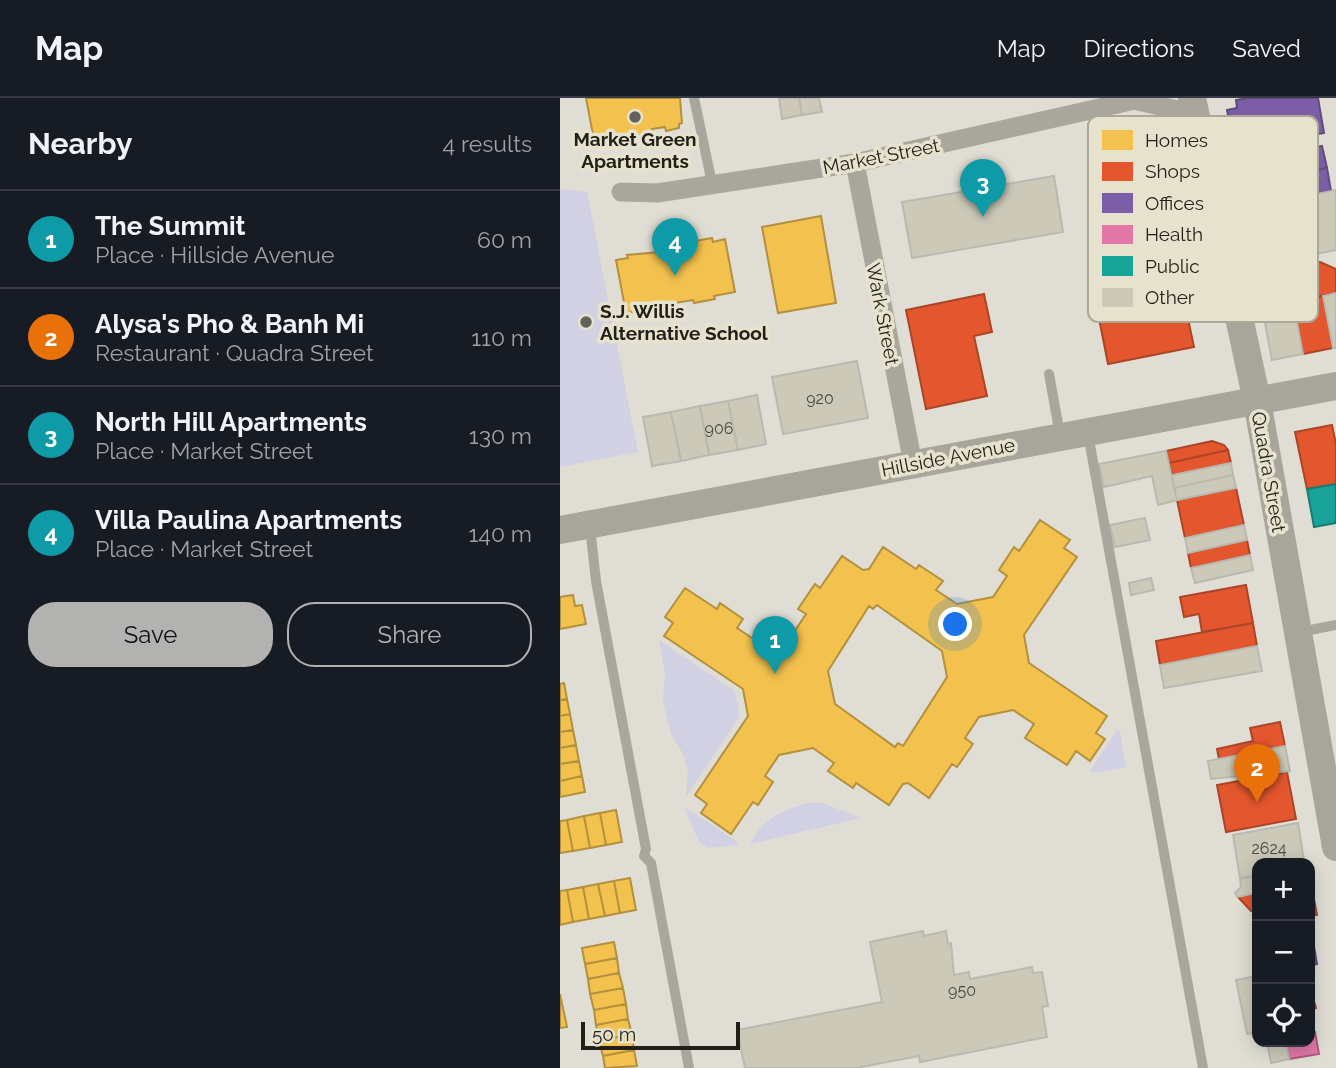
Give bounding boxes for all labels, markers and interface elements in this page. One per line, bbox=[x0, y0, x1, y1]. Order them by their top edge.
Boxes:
text: Map bbox=[35, 29, 103, 68]
text: Map bbox=[997, 34, 1046, 63]
text: Directions bbox=[1084, 34, 1194, 63]
text: Saved bbox=[1232, 34, 1301, 63]
marker: Market Green Apartments bbox=[627, 109, 643, 125]
legend bbox=[1088, 116, 1318, 322]
text: Nearby bbox=[28, 126, 132, 161]
place label: Market Green Apartments bbox=[573, 128, 697, 172]
text: Homes bbox=[1145, 129, 1208, 151]
text: 4 results bbox=[443, 130, 532, 157]
street label: Market Street bbox=[821, 134, 942, 178]
pin: 3 bbox=[960, 159, 1006, 217]
text: Shops bbox=[1145, 160, 1200, 182]
text: Offices bbox=[1145, 192, 1204, 214]
text: The Summit bbox=[95, 211, 246, 241]
pin: 4 bbox=[652, 218, 698, 276]
text: Health bbox=[1145, 223, 1203, 245]
text: 1 bbox=[45, 226, 57, 253]
text: 60 m bbox=[477, 226, 532, 253]
text: Place · Hillside Avenue bbox=[95, 241, 334, 268]
text: Public bbox=[1145, 255, 1200, 277]
street label: Wark Street bbox=[862, 261, 904, 368]
text: Other bbox=[1145, 286, 1195, 308]
place label: S.J. Willis Alternative School bbox=[600, 300, 769, 344]
text: Alysa's Pho & Banh Mi bbox=[95, 309, 364, 339]
marker: S.J. Willis Alternative School bbox=[578, 314, 594, 330]
text: 2 bbox=[45, 324, 57, 351]
text: 110 m bbox=[471, 324, 532, 351]
text: Restaurant · Quadra Street bbox=[95, 339, 374, 366]
house number: 920 bbox=[806, 389, 834, 408]
text: North Hill Apartments bbox=[95, 407, 367, 437]
street label: Quadra Street bbox=[1248, 410, 1291, 535]
house number: 906 bbox=[705, 419, 733, 438]
text: 3 bbox=[45, 422, 57, 449]
text: 130 m bbox=[469, 422, 532, 449]
street label: Hillside Avenue bbox=[879, 433, 1017, 481]
text: Place · Market Street bbox=[95, 437, 313, 464]
text: Villa Paulina Apartments bbox=[95, 505, 402, 535]
text: 4 bbox=[44, 520, 58, 547]
text: 140 m bbox=[469, 520, 532, 547]
text: Place · Market Street bbox=[95, 535, 313, 562]
button: Save bbox=[28, 602, 273, 667]
button: Share bbox=[287, 602, 532, 667]
your location bbox=[938, 607, 972, 641]
pin: 1 bbox=[752, 616, 798, 674]
pin: 2 bbox=[1234, 744, 1280, 802]
house number: 2624 bbox=[1251, 839, 1287, 858]
map controls bbox=[1252, 858, 1315, 1047]
button: + bbox=[1252, 858, 1315, 921]
button: − bbox=[1252, 921, 1315, 984]
house number: 950 bbox=[948, 981, 976, 1000]
button: locate bbox=[1252, 984, 1315, 1047]
scale bar bbox=[581, 1019, 740, 1051]
text: 50 m bbox=[592, 1023, 636, 1045]

